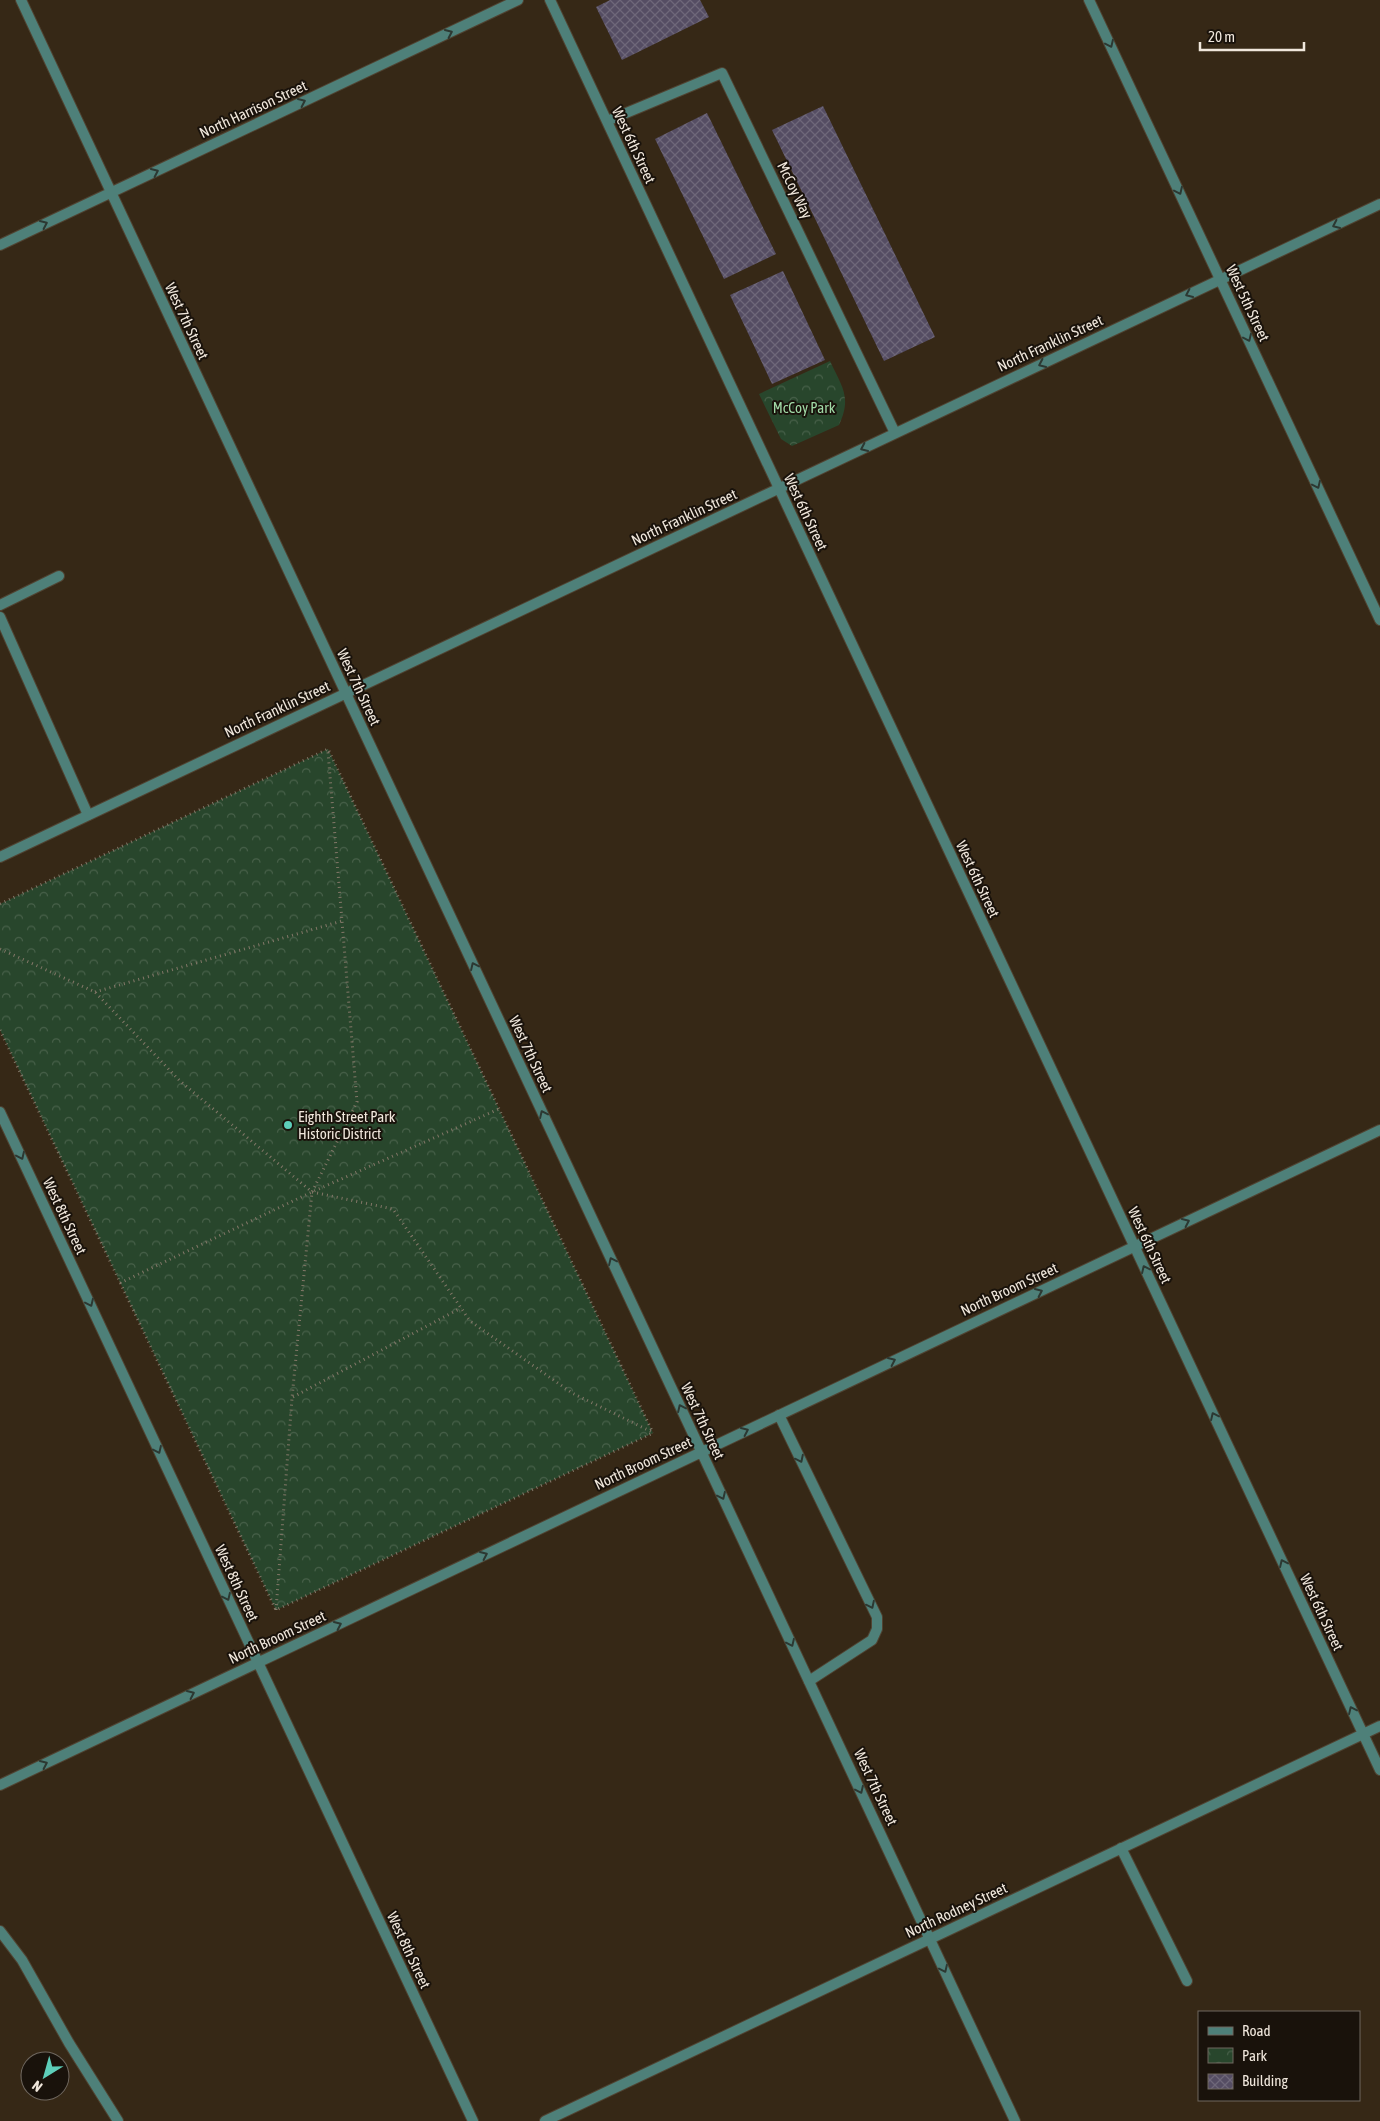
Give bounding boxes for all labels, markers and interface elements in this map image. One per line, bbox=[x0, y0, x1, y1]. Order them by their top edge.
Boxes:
scale bar bbox=[1200, 20, 1304, 52]
text: 20 m bbox=[1208, 28, 1235, 45]
one-way arrow bbox=[443, 29, 452, 39]
one-way arrow bbox=[1103, 39, 1114, 48]
street label: North Harrison Street bbox=[197, 77, 309, 141]
one-way arrow bbox=[297, 98, 306, 109]
street label: West 6th Street bbox=[609, 104, 659, 186]
street label: McCoy Way bbox=[774, 159, 816, 221]
one-way arrow bbox=[150, 168, 159, 178]
one-way arrow bbox=[1172, 186, 1183, 195]
one-way arrow bbox=[1332, 218, 1341, 229]
one-way arrow bbox=[39, 220, 48, 230]
street label: West 5th Street bbox=[1223, 262, 1273, 344]
street label: West 7th Street bbox=[162, 280, 212, 362]
one-way arrow bbox=[1185, 288, 1194, 298]
street label: North Franklin Street bbox=[995, 311, 1105, 375]
one-way arrow bbox=[1242, 333, 1252, 342]
one-way arrow bbox=[1038, 357, 1047, 368]
park label: McCoy Park bbox=[773, 399, 836, 416]
one-way arrow bbox=[860, 442, 869, 452]
street label: West 6th Street bbox=[781, 471, 831, 553]
one-way arrow bbox=[1311, 480, 1321, 489]
street label: North Franklin Street bbox=[629, 485, 739, 549]
street label: West 7th Street bbox=[334, 646, 384, 728]
street label: North Franklin Street bbox=[222, 677, 332, 741]
street label: West 6th Street bbox=[953, 838, 1003, 920]
one-way arrow bbox=[469, 962, 480, 971]
street label: West 7th Street bbox=[506, 1013, 556, 1095]
place label: Eighth Street Park Historic District bbox=[298, 1108, 396, 1142]
one-way arrow bbox=[539, 1110, 549, 1119]
marker: Eighth Street Park Historic District bbox=[282, 1119, 294, 1131]
one-way arrow bbox=[14, 1151, 25, 1160]
street label: West 8th Street bbox=[40, 1175, 90, 1257]
street label: West 6th Street bbox=[1125, 1204, 1175, 1286]
one-way arrow bbox=[1181, 1218, 1190, 1228]
one-way arrow bbox=[607, 1257, 618, 1266]
street label: North Broom Street bbox=[958, 1259, 1060, 1319]
one-way arrow bbox=[1141, 1265, 1151, 1274]
one-way arrow bbox=[1034, 1287, 1043, 1298]
one-way arrow bbox=[83, 1298, 94, 1307]
one-way arrow bbox=[887, 1357, 896, 1368]
street label: West 7th Street bbox=[678, 1380, 728, 1462]
one-way arrow bbox=[676, 1404, 687, 1413]
one-way arrow bbox=[1210, 1412, 1220, 1421]
one-way arrow bbox=[740, 1427, 749, 1437]
street label: North Broom Street bbox=[592, 1433, 694, 1493]
one-way arrow bbox=[152, 1445, 163, 1454]
one-way arrow bbox=[794, 1454, 805, 1463]
one-way arrow bbox=[716, 1491, 726, 1500]
street label: West 8th Street bbox=[212, 1542, 262, 1624]
one-way arrow bbox=[479, 1551, 488, 1561]
one-way arrow bbox=[1279, 1559, 1289, 1568]
street label: West 6th Street bbox=[1297, 1571, 1347, 1653]
one-way arrow bbox=[221, 1592, 232, 1601]
one-way arrow bbox=[865, 1600, 876, 1609]
street label: North Broom Street bbox=[226, 1607, 328, 1667]
one-way arrow bbox=[332, 1621, 341, 1631]
one-way arrow bbox=[785, 1638, 796, 1647]
one-way arrow bbox=[186, 1690, 195, 1701]
one-way arrow bbox=[1348, 1706, 1358, 1715]
street label: West 7th Street bbox=[851, 1746, 901, 1828]
one-way arrow bbox=[39, 1760, 48, 1771]
one-way arrow bbox=[854, 1785, 865, 1794]
street label: North Rodney Street bbox=[902, 1879, 1010, 1941]
street label: West 8th Street bbox=[384, 1909, 434, 1991]
one-way arrow bbox=[938, 1964, 948, 1973]
legend bbox=[1198, 2011, 1360, 2101]
text: Road bbox=[1242, 2022, 1271, 2039]
text: Park bbox=[1242, 2047, 1267, 2064]
north arrow bbox=[20, 2051, 70, 2101]
text: Building bbox=[1242, 2072, 1288, 2089]
text: N bbox=[29, 2078, 45, 2095]

